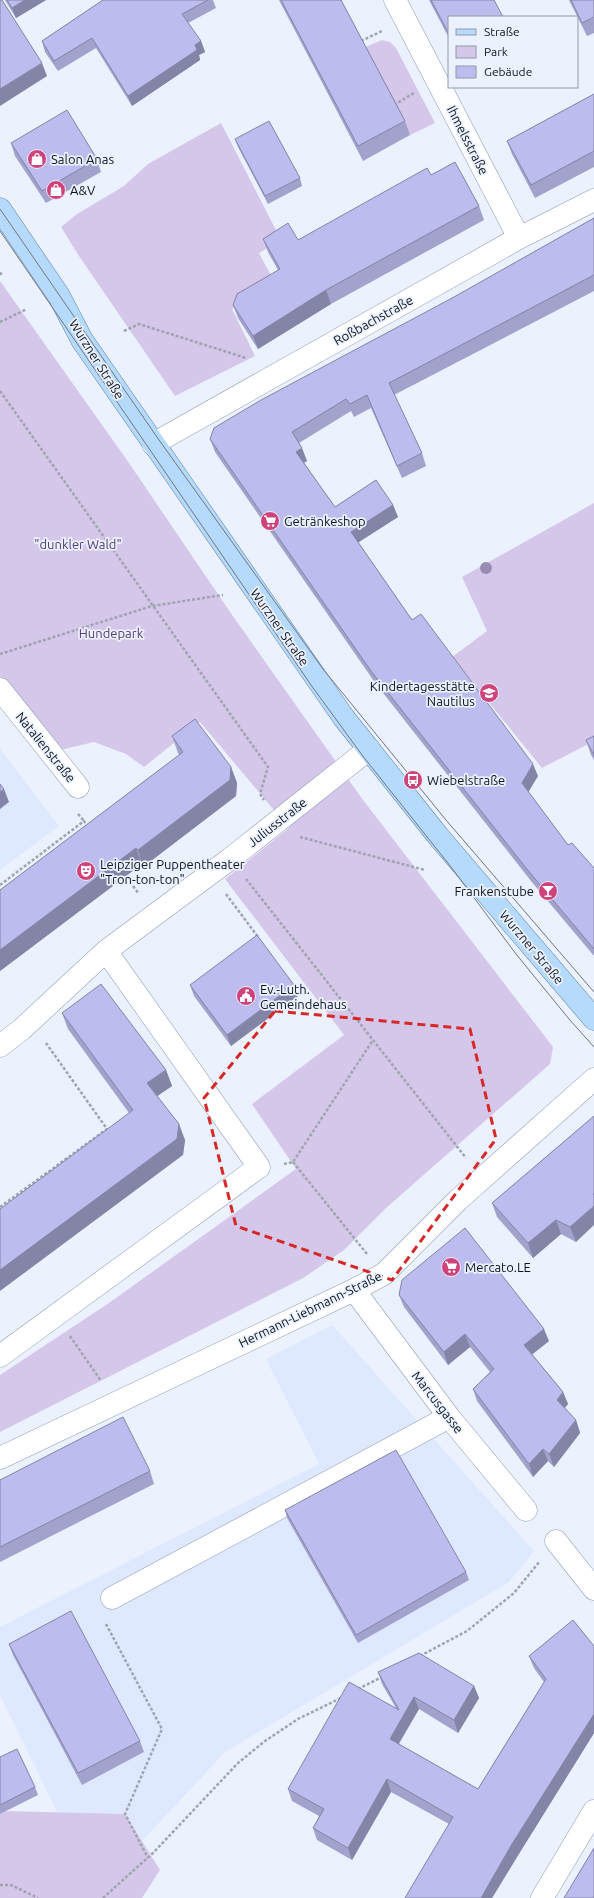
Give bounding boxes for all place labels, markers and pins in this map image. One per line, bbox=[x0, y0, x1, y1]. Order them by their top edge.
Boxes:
shop icon: Salon Anas bbox=[26, 148, 48, 170]
place label: Salon Anas bbox=[51, 152, 114, 166]
shop icon: A&V bbox=[45, 179, 67, 201]
place label: A&V bbox=[70, 183, 96, 197]
supermarket icon: Getränkeshop bbox=[259, 510, 281, 532]
place label: Getränkeshop bbox=[284, 514, 366, 528]
place label: Kindertagesstätte Nautilus bbox=[370, 679, 475, 708]
school or university icon: Kindertagesstätte Nautilus bbox=[478, 682, 500, 704]
bus stop icon: Wiebelstraße bbox=[402, 769, 424, 791]
place label: Wiebelstraße bbox=[427, 773, 505, 787]
place label: Leipziger Puppentheater "Tron-ton-ton" bbox=[100, 857, 245, 886]
theatre icon: Leipziger Puppentheater "Tron-ton-ton" bbox=[75, 860, 97, 882]
bar icon: Frankenstube bbox=[537, 880, 559, 902]
place label: Frankenstube bbox=[454, 884, 534, 898]
place label: Ev.-Luth. Gemeindehaus bbox=[260, 982, 347, 1011]
public building icon: Ev.-Luth. Gemeindehaus bbox=[235, 985, 257, 1007]
supermarket icon: Mercato.LE bbox=[440, 1256, 462, 1278]
place label: Mercato.LE bbox=[465, 1260, 531, 1274]

